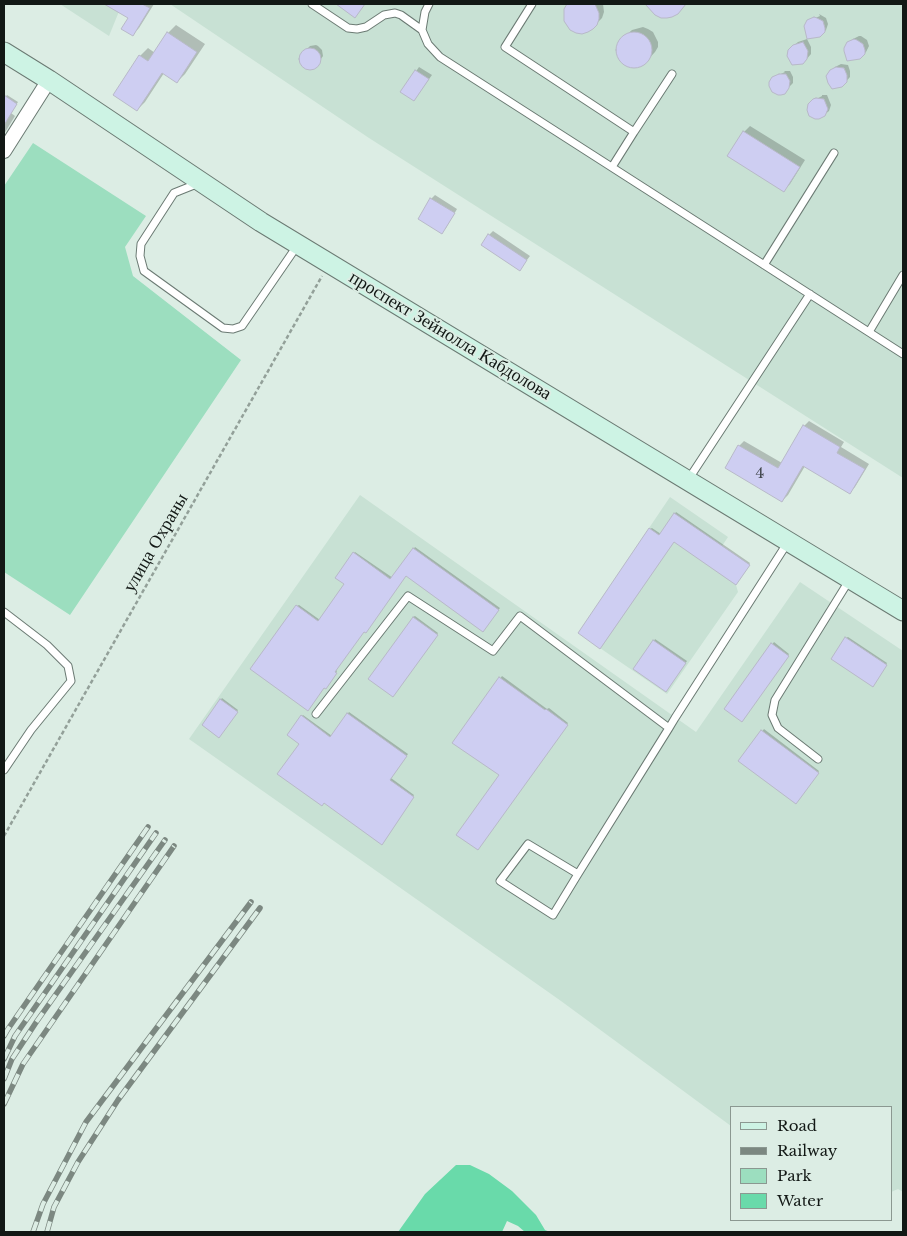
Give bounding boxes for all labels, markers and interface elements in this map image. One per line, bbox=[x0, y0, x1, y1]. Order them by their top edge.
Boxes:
street label: проспект Зейнолла Кабдолова bbox=[345, 267, 555, 405]
house number: 4 bbox=[756, 465, 764, 483]
street label: улица Охраны bbox=[119, 490, 193, 596]
legend bbox=[730, 1106, 892, 1221]
text: Road bbox=[777, 1116, 817, 1135]
text: Railway bbox=[777, 1141, 837, 1160]
text: Park bbox=[777, 1166, 812, 1185]
text: Water bbox=[777, 1191, 823, 1210]

